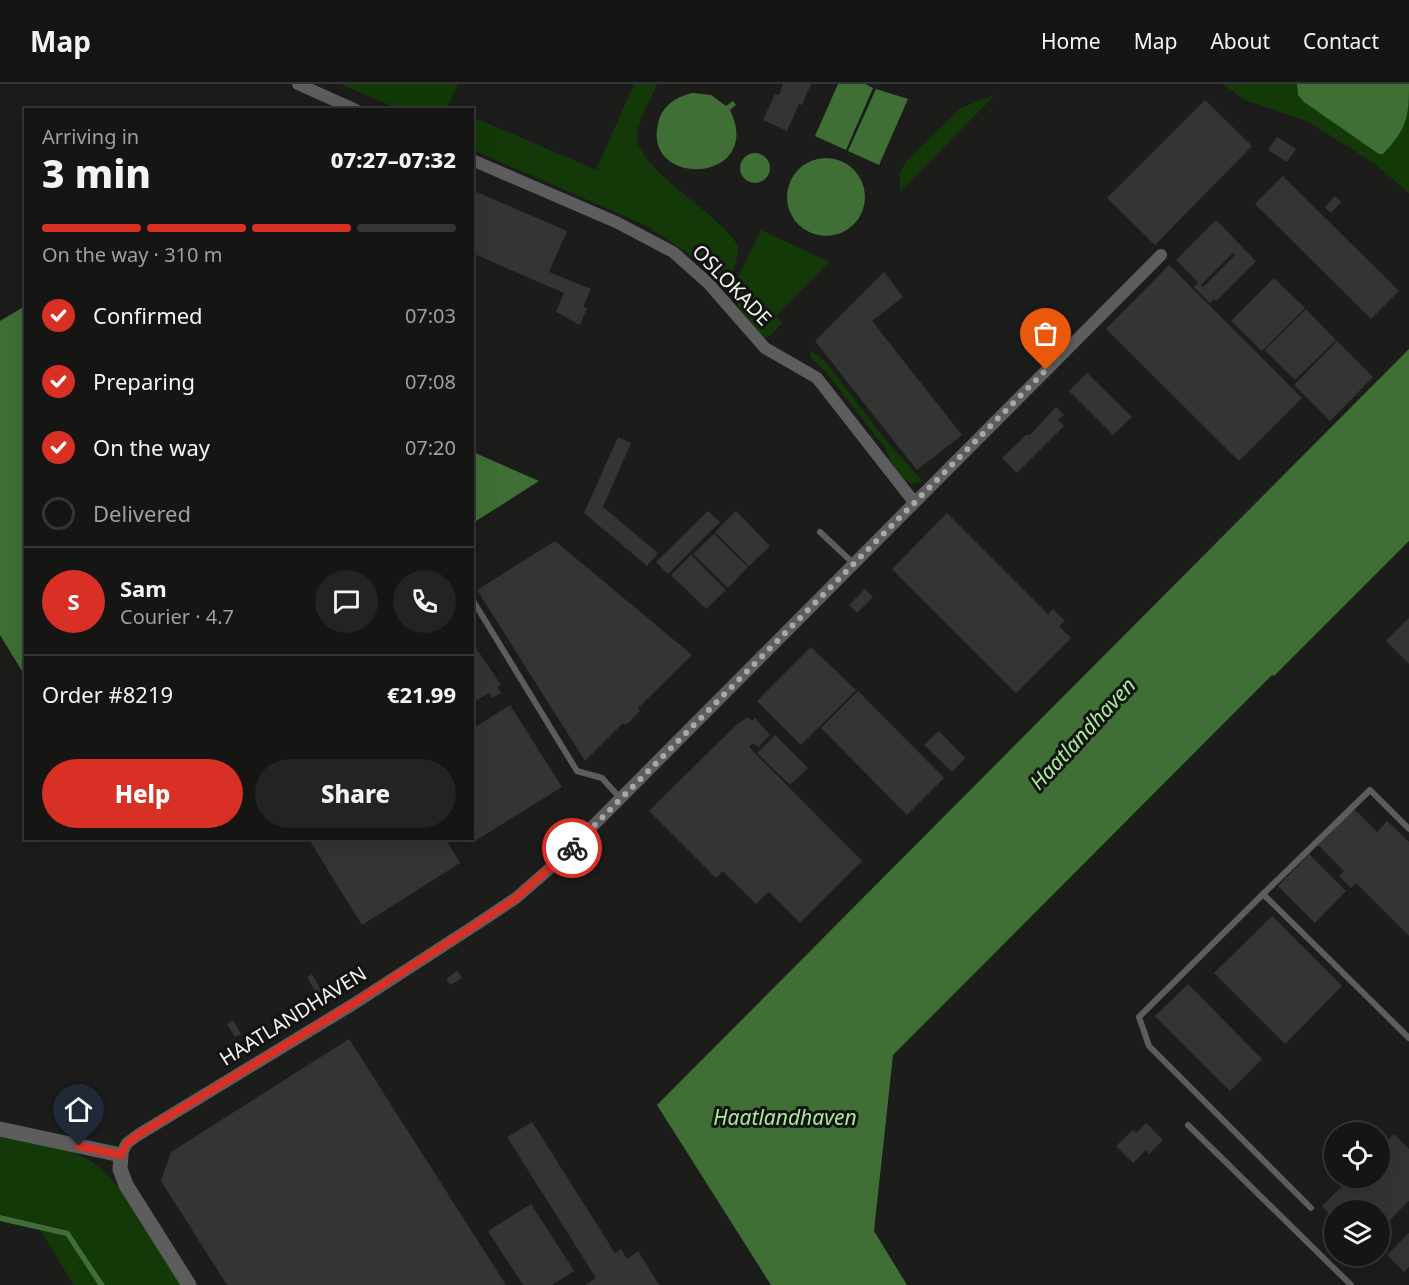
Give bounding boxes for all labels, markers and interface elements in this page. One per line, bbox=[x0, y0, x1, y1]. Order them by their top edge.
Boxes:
text: Map bbox=[30, 22, 91, 60]
text: Home bbox=[1041, 27, 1101, 55]
text: Map bbox=[1134, 27, 1177, 55]
text: About bbox=[1210, 27, 1270, 55]
text: Contact bbox=[1303, 27, 1379, 55]
text: Arriving in bbox=[42, 123, 139, 150]
text: 07:27–07:32 bbox=[331, 144, 456, 174]
text: 3 min bbox=[42, 146, 151, 199]
street label: OSLOKADE bbox=[687, 238, 778, 331]
text: On the way · 310 m bbox=[42, 241, 222, 268]
icon: check bbox=[42, 299, 75, 332]
text: Confirmed bbox=[93, 300, 203, 330]
text: 07:03 bbox=[405, 302, 456, 329]
pin bbox=[1020, 308, 1071, 370]
icon: bag bbox=[1029, 317, 1062, 350]
icon: check bbox=[42, 365, 75, 398]
text: Preparing bbox=[93, 366, 195, 396]
text: 07:08 bbox=[405, 368, 456, 395]
icon: check bbox=[42, 431, 75, 464]
text: On the way bbox=[93, 432, 210, 462]
text: 07:20 bbox=[405, 434, 456, 461]
text: Delivered bbox=[93, 498, 191, 528]
button: chat bbox=[315, 570, 378, 633]
button: phone bbox=[393, 570, 456, 633]
text: Sam bbox=[120, 573, 167, 603]
text: S bbox=[67, 586, 80, 616]
text: Courier · 4.7 bbox=[120, 603, 234, 630]
water label: Haatlandhaven bbox=[1023, 671, 1141, 795]
text: Order #8219 bbox=[42, 679, 173, 709]
text: €21.99 bbox=[387, 679, 456, 709]
button: Help bbox=[42, 759, 243, 828]
button: Share bbox=[255, 759, 456, 828]
courier bbox=[542, 818, 602, 878]
icon: bike bbox=[556, 832, 589, 865]
street label: HAATLANDHAVEN bbox=[214, 960, 371, 1072]
pin bbox=[53, 1084, 104, 1146]
icon: home bbox=[62, 1093, 95, 1126]
water label: Haatlandhaven bbox=[713, 1103, 857, 1131]
map controls bbox=[1324, 1122, 1390, 1266]
button: locate bbox=[1324, 1122, 1390, 1188]
button: layers bbox=[1324, 1200, 1390, 1266]

